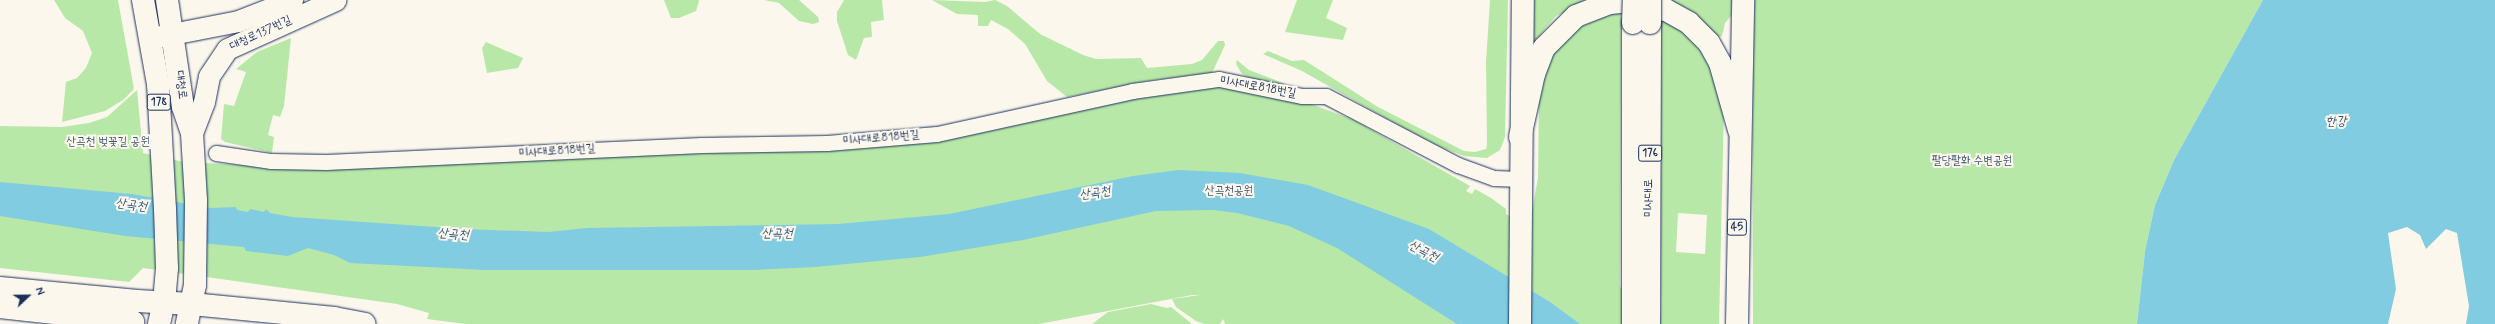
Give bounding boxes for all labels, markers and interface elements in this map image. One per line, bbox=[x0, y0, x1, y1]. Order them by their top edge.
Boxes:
street label: 대청로137번길 bbox=[228, 13, 294, 55]
street label: 대청로 bbox=[171, 70, 189, 100]
street label: 미사대로818번길 bbox=[1219, 74, 1297, 102]
road number: 178 bbox=[146, 93, 172, 111]
water label: 한강 bbox=[2326, 114, 2346, 130]
street label: 미사대로818번길 bbox=[842, 128, 920, 150]
park label: 산곡천 벚꽃길 공원 bbox=[66, 136, 150, 150]
street label: 미사대로818번길 bbox=[518, 142, 596, 162]
road number: 176 bbox=[1638, 144, 1662, 162]
park label: 팔당팔화 수변공원 bbox=[1932, 155, 2012, 169]
street label: 미사대로 bbox=[1643, 179, 1657, 217]
water label: 산곡천 bbox=[1078, 184, 1112, 204]
park label: 산곡천공원 bbox=[1205, 185, 1253, 199]
water label: 산곡천 bbox=[114, 196, 148, 216]
road number: 45 bbox=[1726, 218, 1748, 236]
water label: 산곡천 bbox=[437, 226, 469, 244]
water label: 산곡천 bbox=[761, 226, 793, 242]
water label: 산곡천 bbox=[1405, 238, 1441, 266]
north arrow bbox=[8, 276, 48, 316]
text: N bbox=[31, 285, 47, 298]

